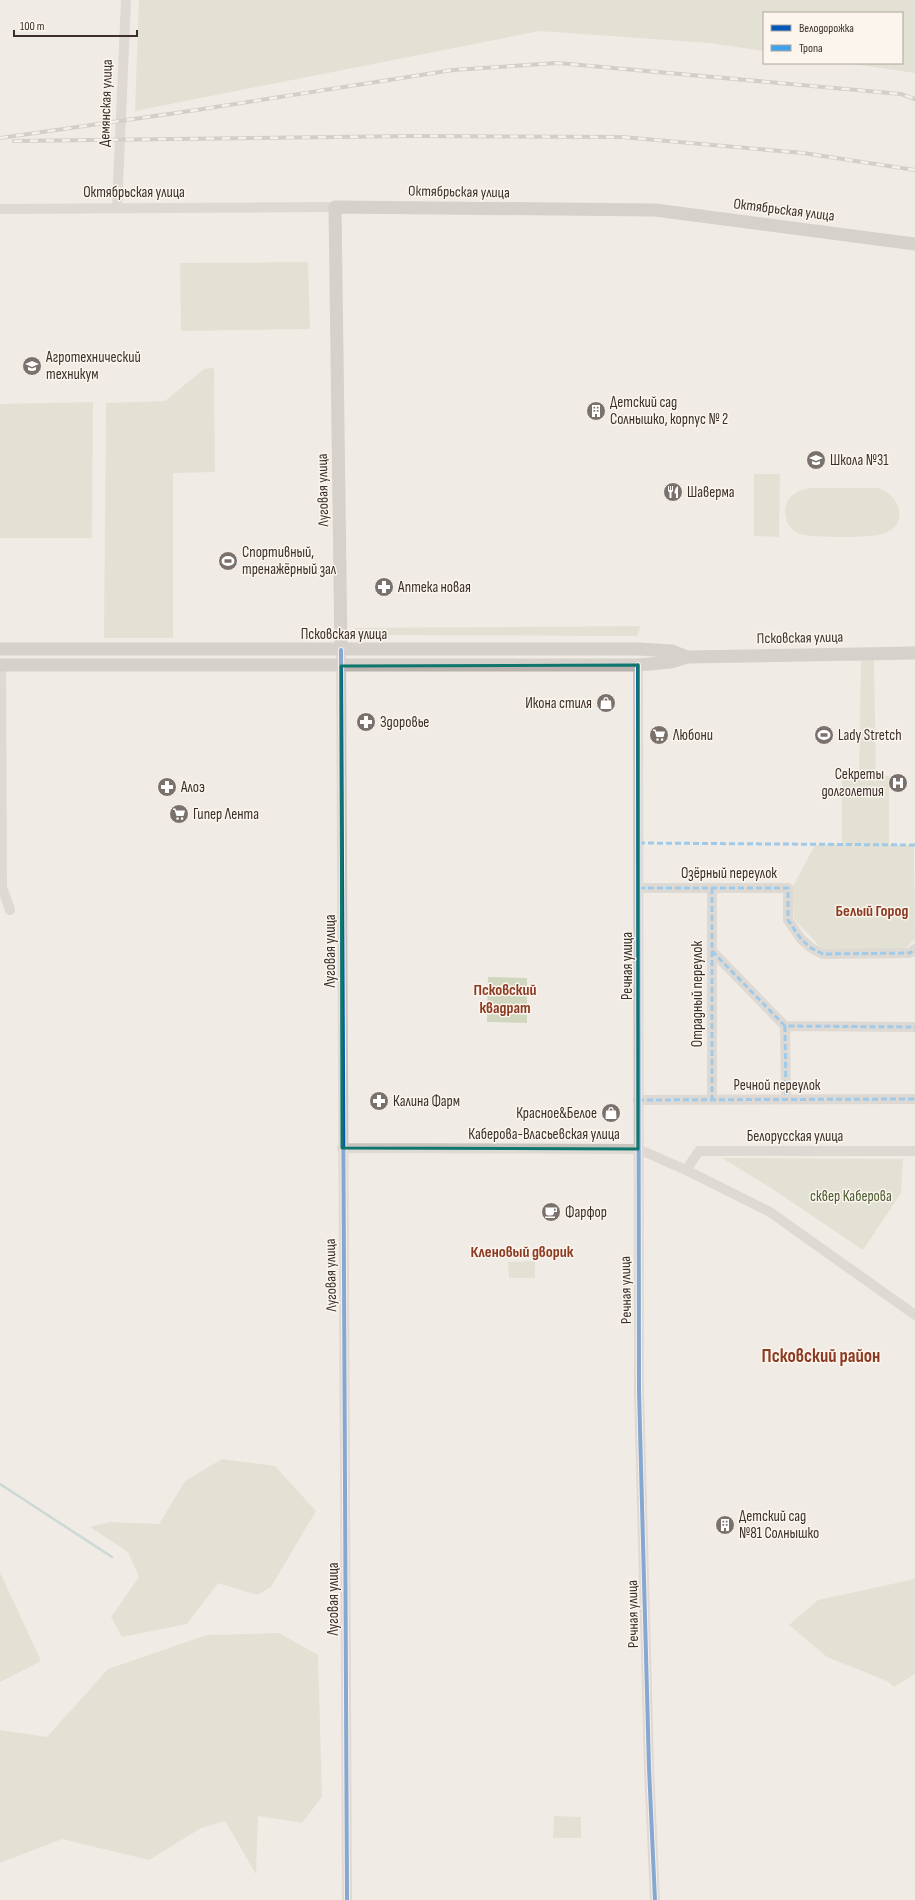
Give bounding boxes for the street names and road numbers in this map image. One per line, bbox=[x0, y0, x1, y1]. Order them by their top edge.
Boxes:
street label: Демянская улица bbox=[95, 59, 117, 147]
street label: Октябрьская улица bbox=[408, 182, 510, 202]
street label: Октябрьская улица bbox=[83, 183, 185, 202]
street label: Октябрьская улица bbox=[732, 194, 836, 226]
street label: Луговая улица bbox=[313, 453, 333, 528]
street label: Псковская улица bbox=[301, 625, 387, 644]
street label: Псковская улица bbox=[757, 628, 844, 648]
street label: Озёрный переулок bbox=[681, 864, 777, 883]
street label: Луговая улица bbox=[321, 914, 340, 989]
street label: Речная улица bbox=[618, 932, 637, 1000]
street label: Отрадный переулок bbox=[688, 941, 707, 1047]
street label: Речной переулок bbox=[733, 1076, 821, 1095]
street label: Каберова-Власьевская улица bbox=[468, 1125, 620, 1144]
street label: Белорусская улица bbox=[747, 1127, 844, 1146]
street label: Луговая улица bbox=[321, 1238, 341, 1313]
street label: Речная улица bbox=[616, 1256, 636, 1324]
street label: Луговая улица bbox=[324, 1562, 343, 1637]
street label: Речная улица bbox=[623, 1580, 643, 1648]

